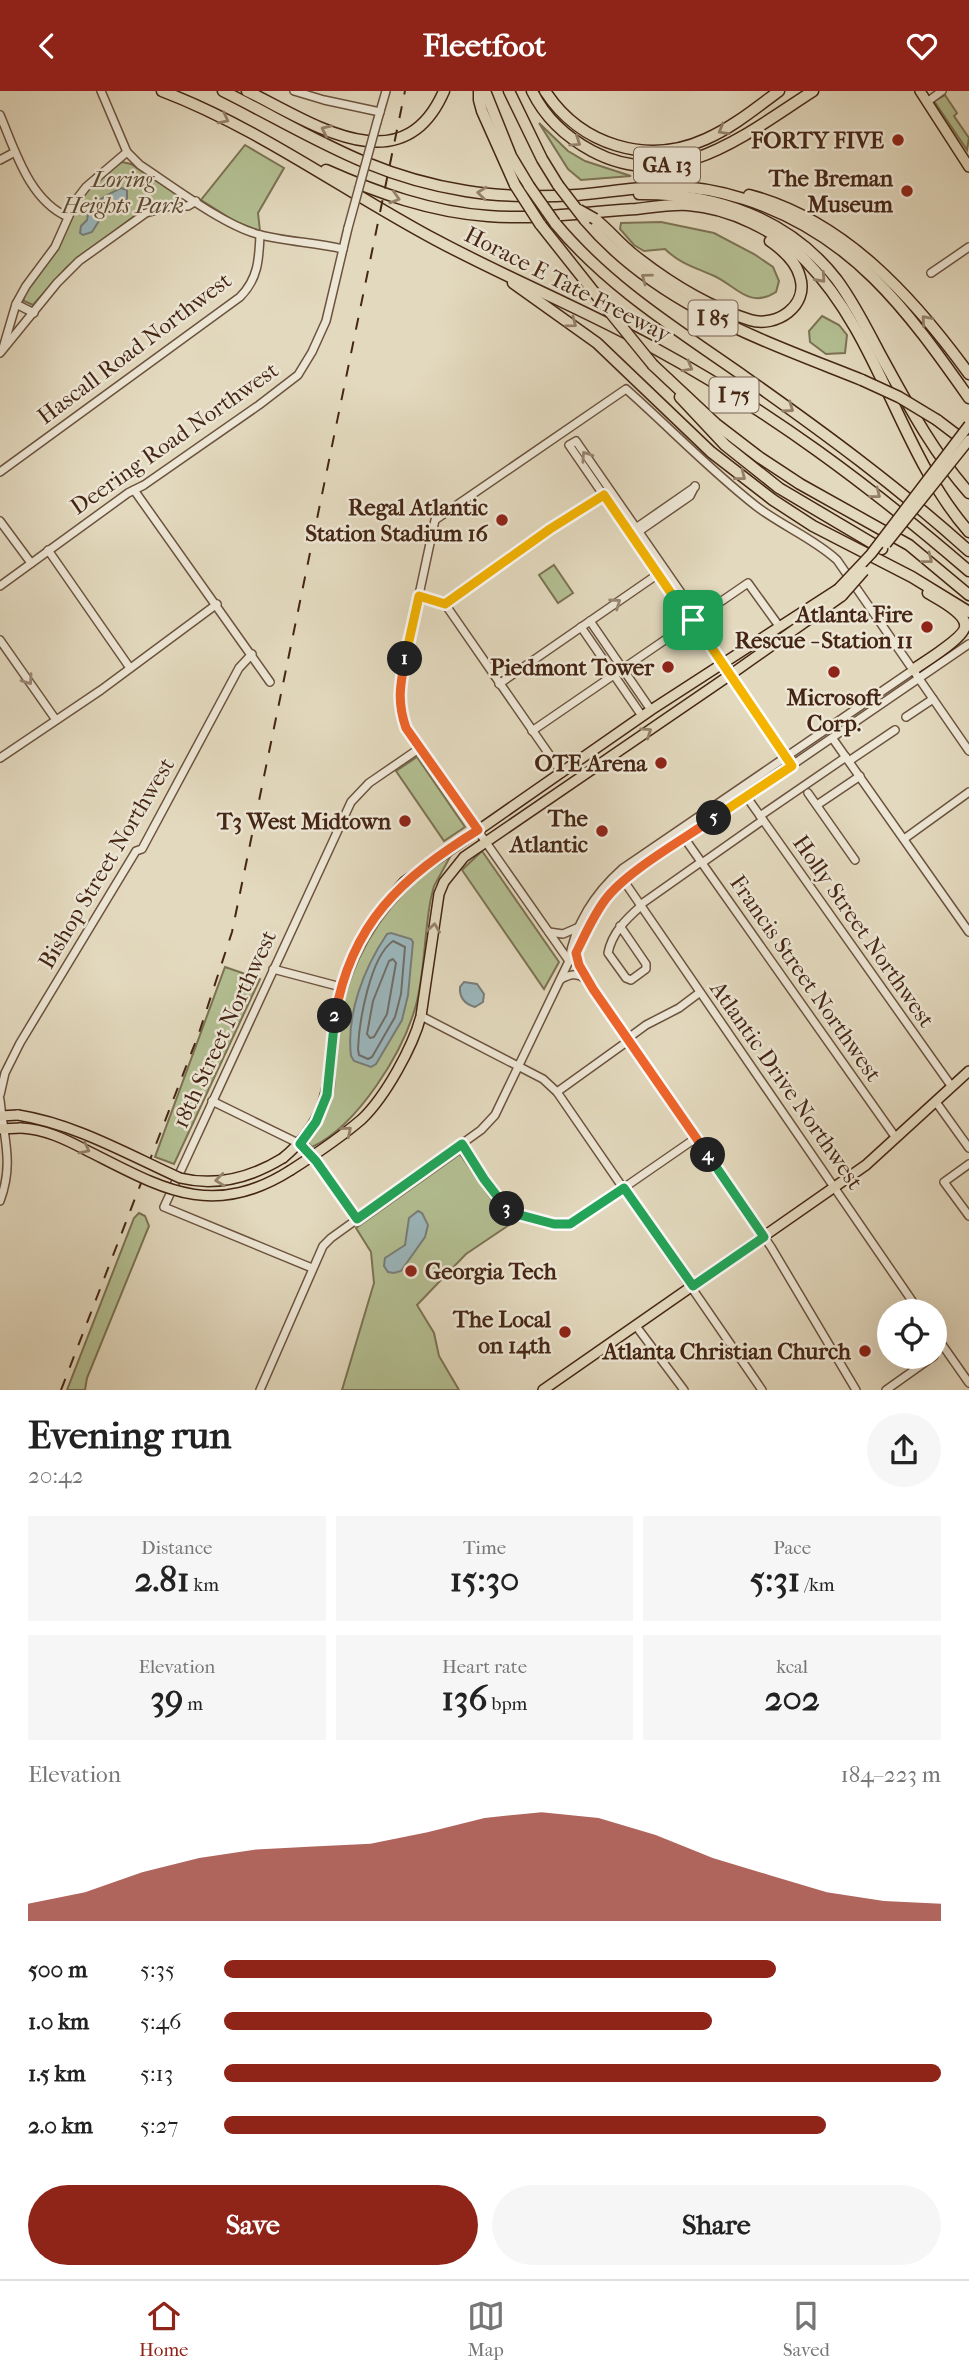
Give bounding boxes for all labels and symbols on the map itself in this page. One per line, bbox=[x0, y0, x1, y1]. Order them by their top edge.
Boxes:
one-way arrow bbox=[217, 110, 229, 124]
one-way arrow bbox=[718, 121, 731, 134]
one-way arrow bbox=[321, 124, 333, 138]
place label: FORTY FIVE bbox=[750, 127, 884, 154]
marker: FORTY FIVE bbox=[890, 132, 906, 148]
one-way arrow bbox=[568, 133, 581, 146]
road number: GA 13 bbox=[634, 147, 700, 183]
place label: The Breman Museum bbox=[768, 165, 894, 218]
park label: Loring Heights Park bbox=[61, 166, 184, 219]
marker: The Breman Museum bbox=[899, 183, 915, 199]
one-way arrow bbox=[476, 186, 487, 201]
one-way arrow bbox=[389, 189, 401, 204]
street label: Horace E Tate Freeway bbox=[460, 221, 676, 349]
street label: Hascall Road Northwest bbox=[32, 267, 237, 430]
one-way arrow bbox=[813, 270, 825, 283]
one-way arrow bbox=[642, 273, 654, 286]
road number: I 85 bbox=[688, 301, 738, 335]
one-way arrow bbox=[564, 315, 577, 328]
one-way arrow bbox=[922, 316, 934, 329]
street label: Deering Road Northwest bbox=[65, 356, 283, 520]
one-way arrow bbox=[681, 359, 693, 372]
road number: I 75 bbox=[710, 377, 758, 413]
one-way arrow bbox=[781, 400, 794, 412]
one-way arrow bbox=[581, 450, 594, 463]
one-way arrow bbox=[733, 467, 745, 480]
one-way arrow bbox=[868, 486, 881, 498]
place label: Regal Atlantic Station Stadium 16 bbox=[305, 494, 489, 547]
marker: Regal Atlantic Station Stadium 16 bbox=[494, 512, 510, 528]
one-way arrow bbox=[920, 551, 932, 564]
pin bbox=[663, 590, 723, 650]
one-way arrow bbox=[608, 599, 621, 611]
place label: Atlanta Fire Rescue - Station 11 bbox=[735, 601, 914, 654]
marker: Atlanta Fire Rescue - Station 11 bbox=[919, 619, 935, 635]
pin: 1 bbox=[388, 641, 422, 677]
place label: Piedmont Tower bbox=[490, 654, 655, 681]
marker: Piedmont Tower bbox=[660, 659, 676, 675]
marker: Microsoft Corp. bbox=[826, 664, 842, 680]
one-way arrow bbox=[20, 672, 32, 685]
place label: Microsoft Corp. bbox=[787, 684, 882, 737]
one-way arrow bbox=[639, 727, 652, 740]
place label: OTE Arena bbox=[534, 750, 648, 777]
street label: Bishop Street Northwest bbox=[33, 753, 180, 974]
marker: OTE Arena bbox=[653, 755, 669, 771]
pin: 5 bbox=[696, 801, 732, 835]
place label: The Atlantic bbox=[508, 805, 589, 858]
place label: T3 West Midtown bbox=[216, 808, 392, 835]
marker: T3 West Midtown bbox=[397, 813, 413, 829]
marker: The Atlantic bbox=[594, 823, 610, 839]
street label: Holly Street Northwest bbox=[787, 830, 940, 1033]
street label: Francis Street Northwest bbox=[724, 870, 887, 1087]
one-way arrow bbox=[427, 922, 442, 934]
street label: 18th Street Northwest bbox=[167, 926, 282, 1132]
street label: Atlantic Drive Northwest bbox=[704, 975, 869, 1195]
pin: 2 bbox=[318, 999, 352, 1033]
one-way arrow bbox=[339, 1127, 352, 1139]
pin: 4 bbox=[690, 1137, 726, 1173]
one-way arrow bbox=[78, 1141, 90, 1155]
one-way arrow bbox=[214, 1173, 226, 1188]
pin: 3 bbox=[490, 1191, 524, 1227]
place label: Georgia Tech bbox=[425, 1258, 558, 1285]
marker: Georgia Tech bbox=[403, 1263, 419, 1279]
place label: The Local on 14th bbox=[452, 1306, 552, 1359]
marker: The Local on 14th bbox=[557, 1324, 573, 1340]
place label: Atlanta Christian Church bbox=[601, 1338, 852, 1365]
marker: Atlanta Christian Church bbox=[857, 1343, 873, 1359]

